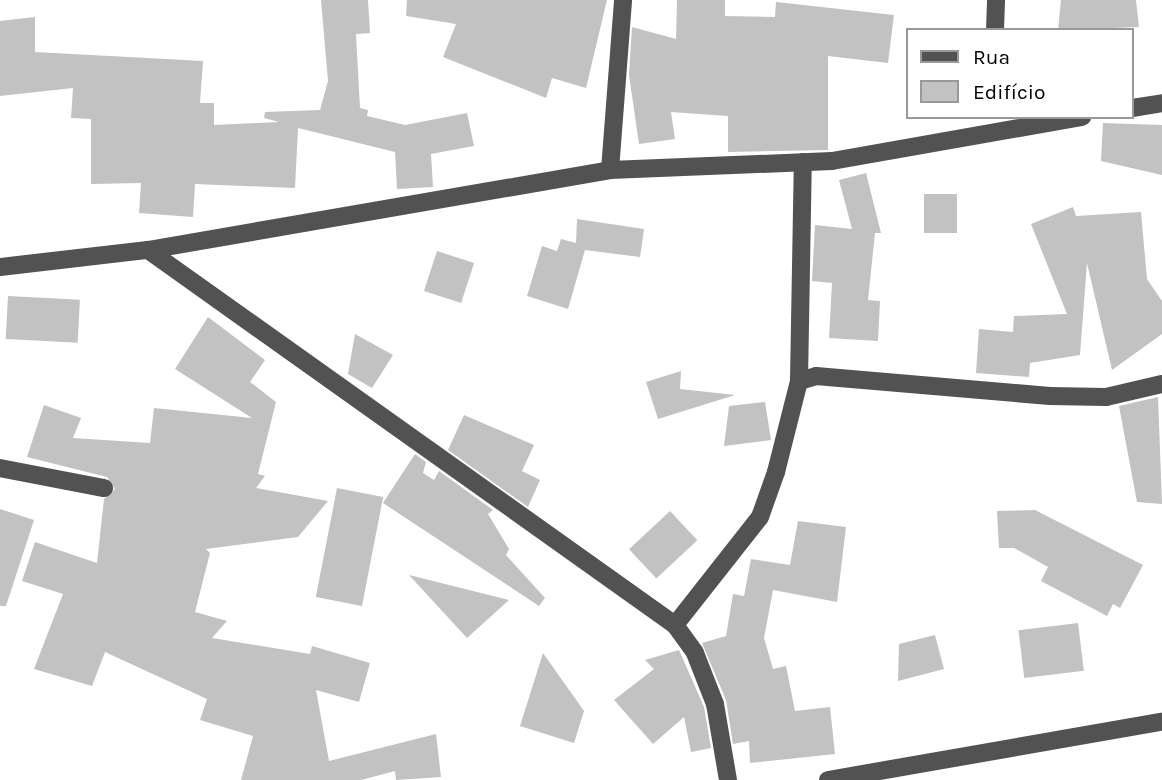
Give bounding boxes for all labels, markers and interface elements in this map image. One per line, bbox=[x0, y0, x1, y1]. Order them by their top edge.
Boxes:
legend bbox=[906, 28, 1134, 119]
text: Rua bbox=[973, 45, 1010, 69]
text: Edifício bbox=[973, 80, 1046, 104]

